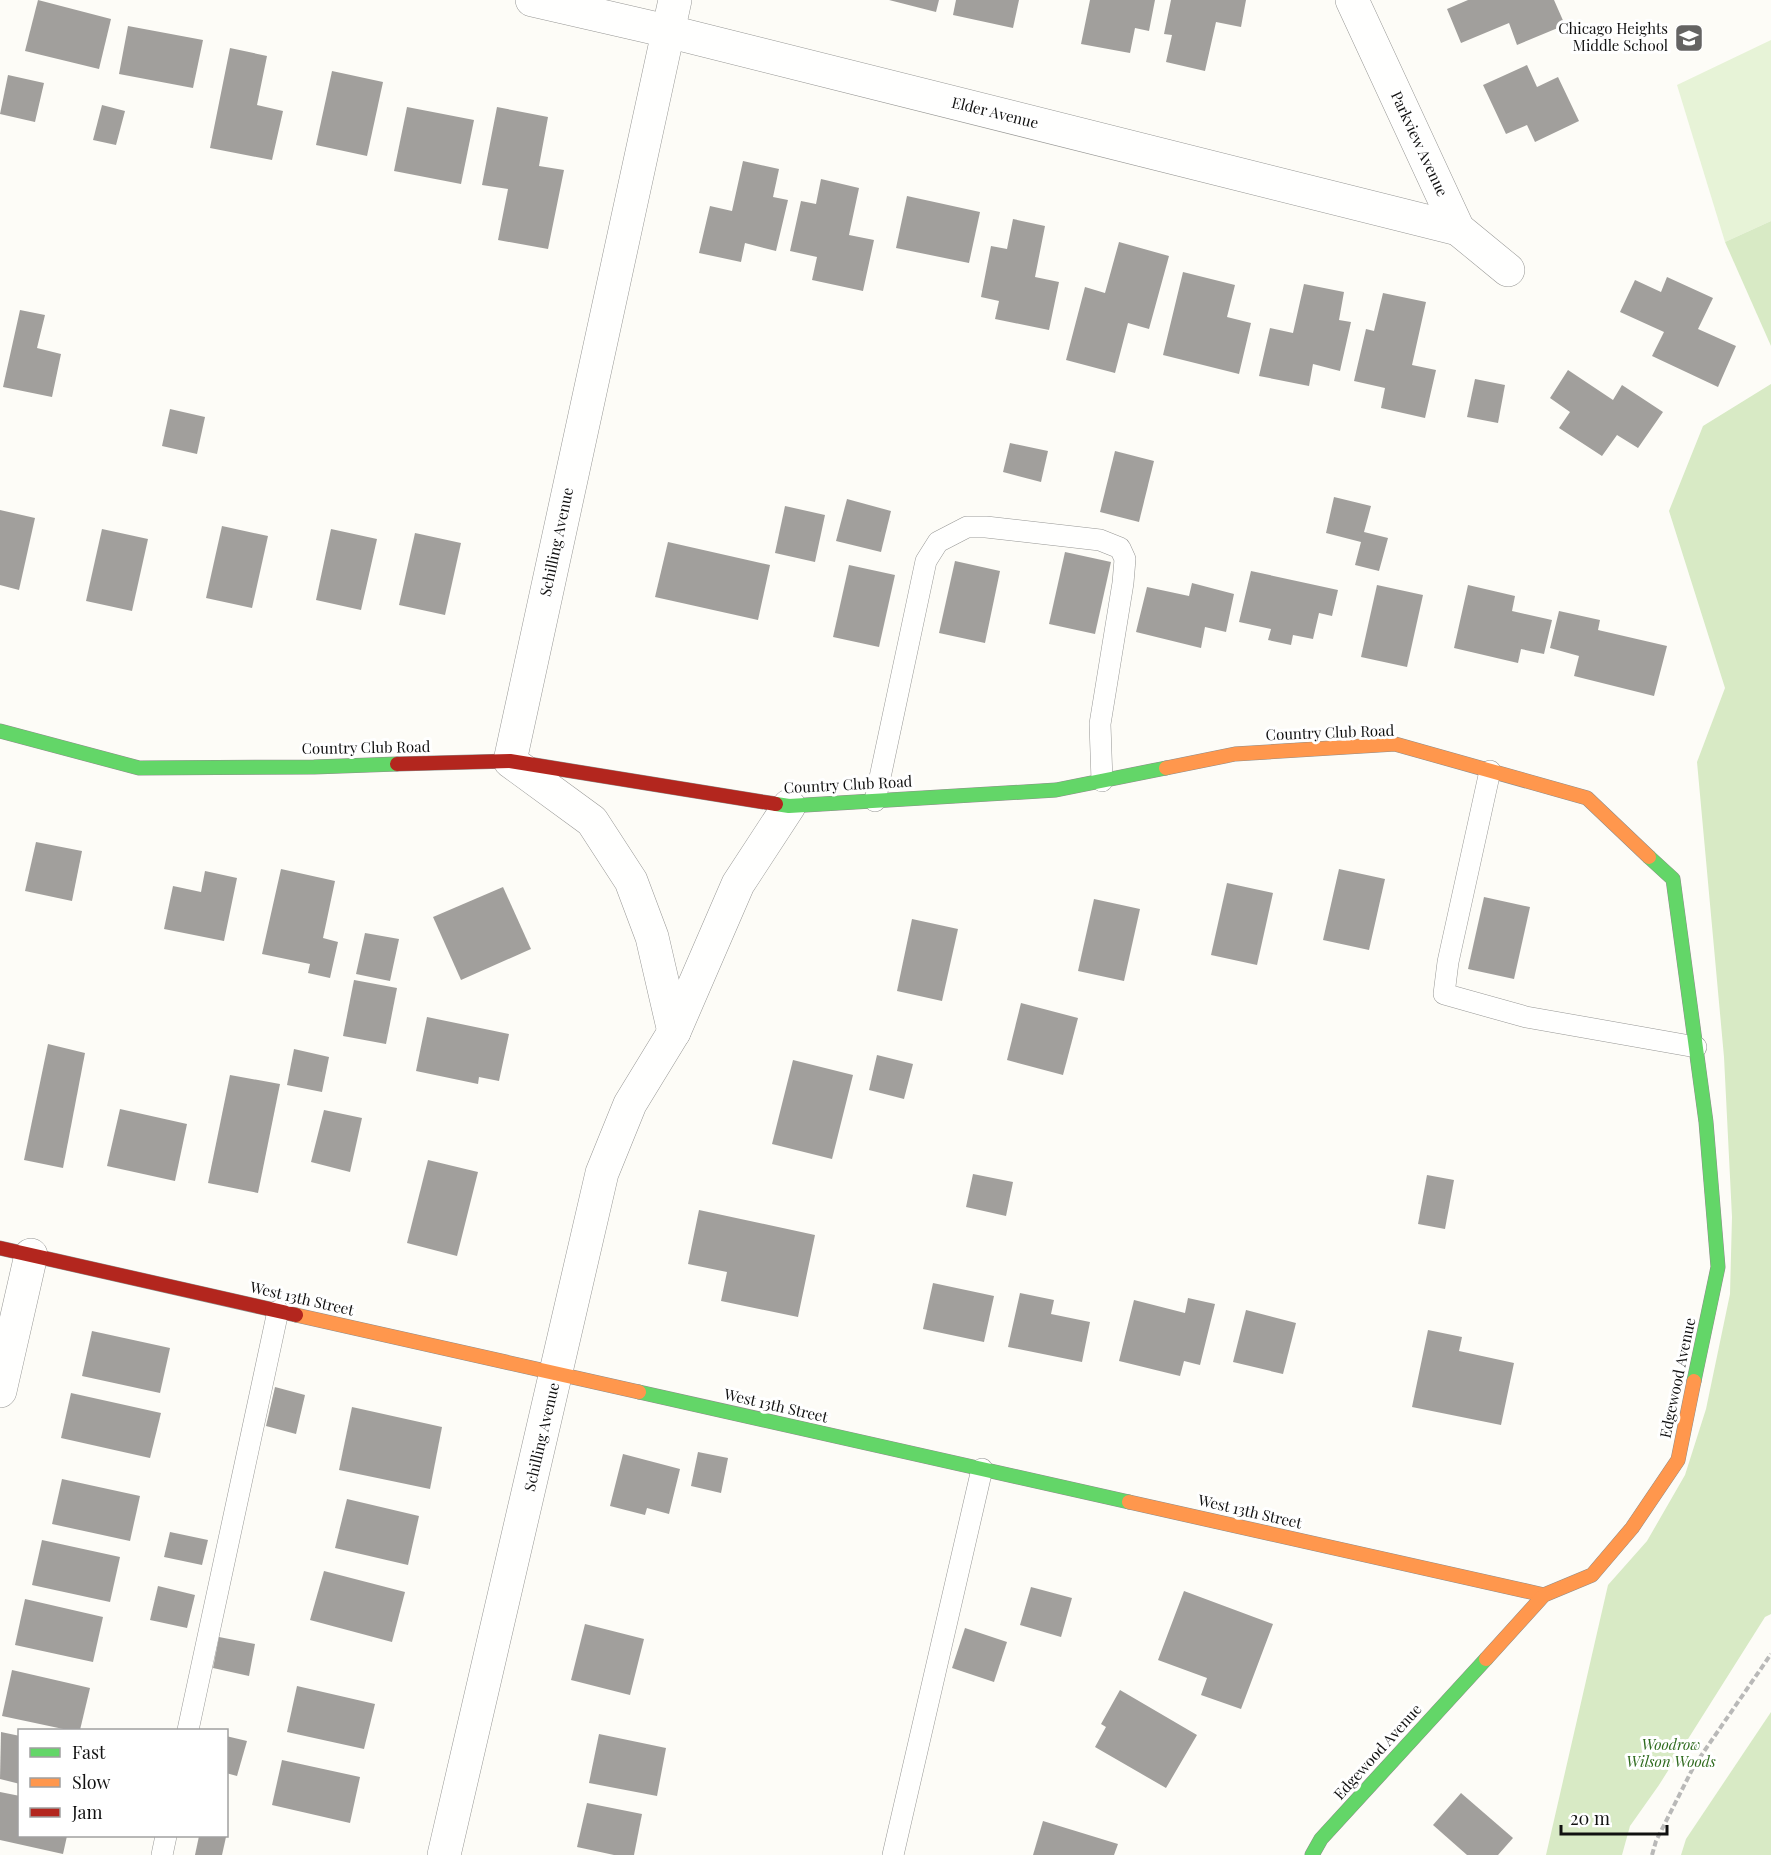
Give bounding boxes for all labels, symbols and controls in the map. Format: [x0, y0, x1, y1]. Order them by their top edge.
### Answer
place label: Chicago Heights Middle School [1558, 18, 1668, 55]
school or university icon: Chicago Heights Middle School [1673, 22, 1705, 54]
street label: Parkview Avenue [1387, 88, 1453, 199]
street label: Elder Avenue [950, 92, 1041, 132]
street label: Schilling Avenue [535, 485, 577, 598]
street label: Country Club Road [1265, 720, 1395, 744]
street label: Country Club Road [301, 736, 431, 758]
street label: Country Club Road [783, 771, 913, 797]
street label: West 13th Street [247, 1276, 357, 1320]
street label: Edgewood Avenue [1655, 1316, 1700, 1440]
street label: Schilling Avenue [519, 1380, 563, 1493]
street label: West 13th Street [721, 1383, 831, 1427]
street label: West 13th Street [1195, 1489, 1305, 1533]
street label: Edgewood Avenue [1329, 1699, 1426, 1804]
legend [18, 1729, 228, 1837]
park label: Woodrow Wilson Woods [1626, 1734, 1716, 1771]
text: Fast [72, 1740, 106, 1764]
text: Slow [72, 1770, 110, 1794]
scale bar [1561, 1798, 1668, 1836]
text: Jam [71, 1800, 102, 1824]
text: 20 m [1570, 1806, 1610, 1830]

